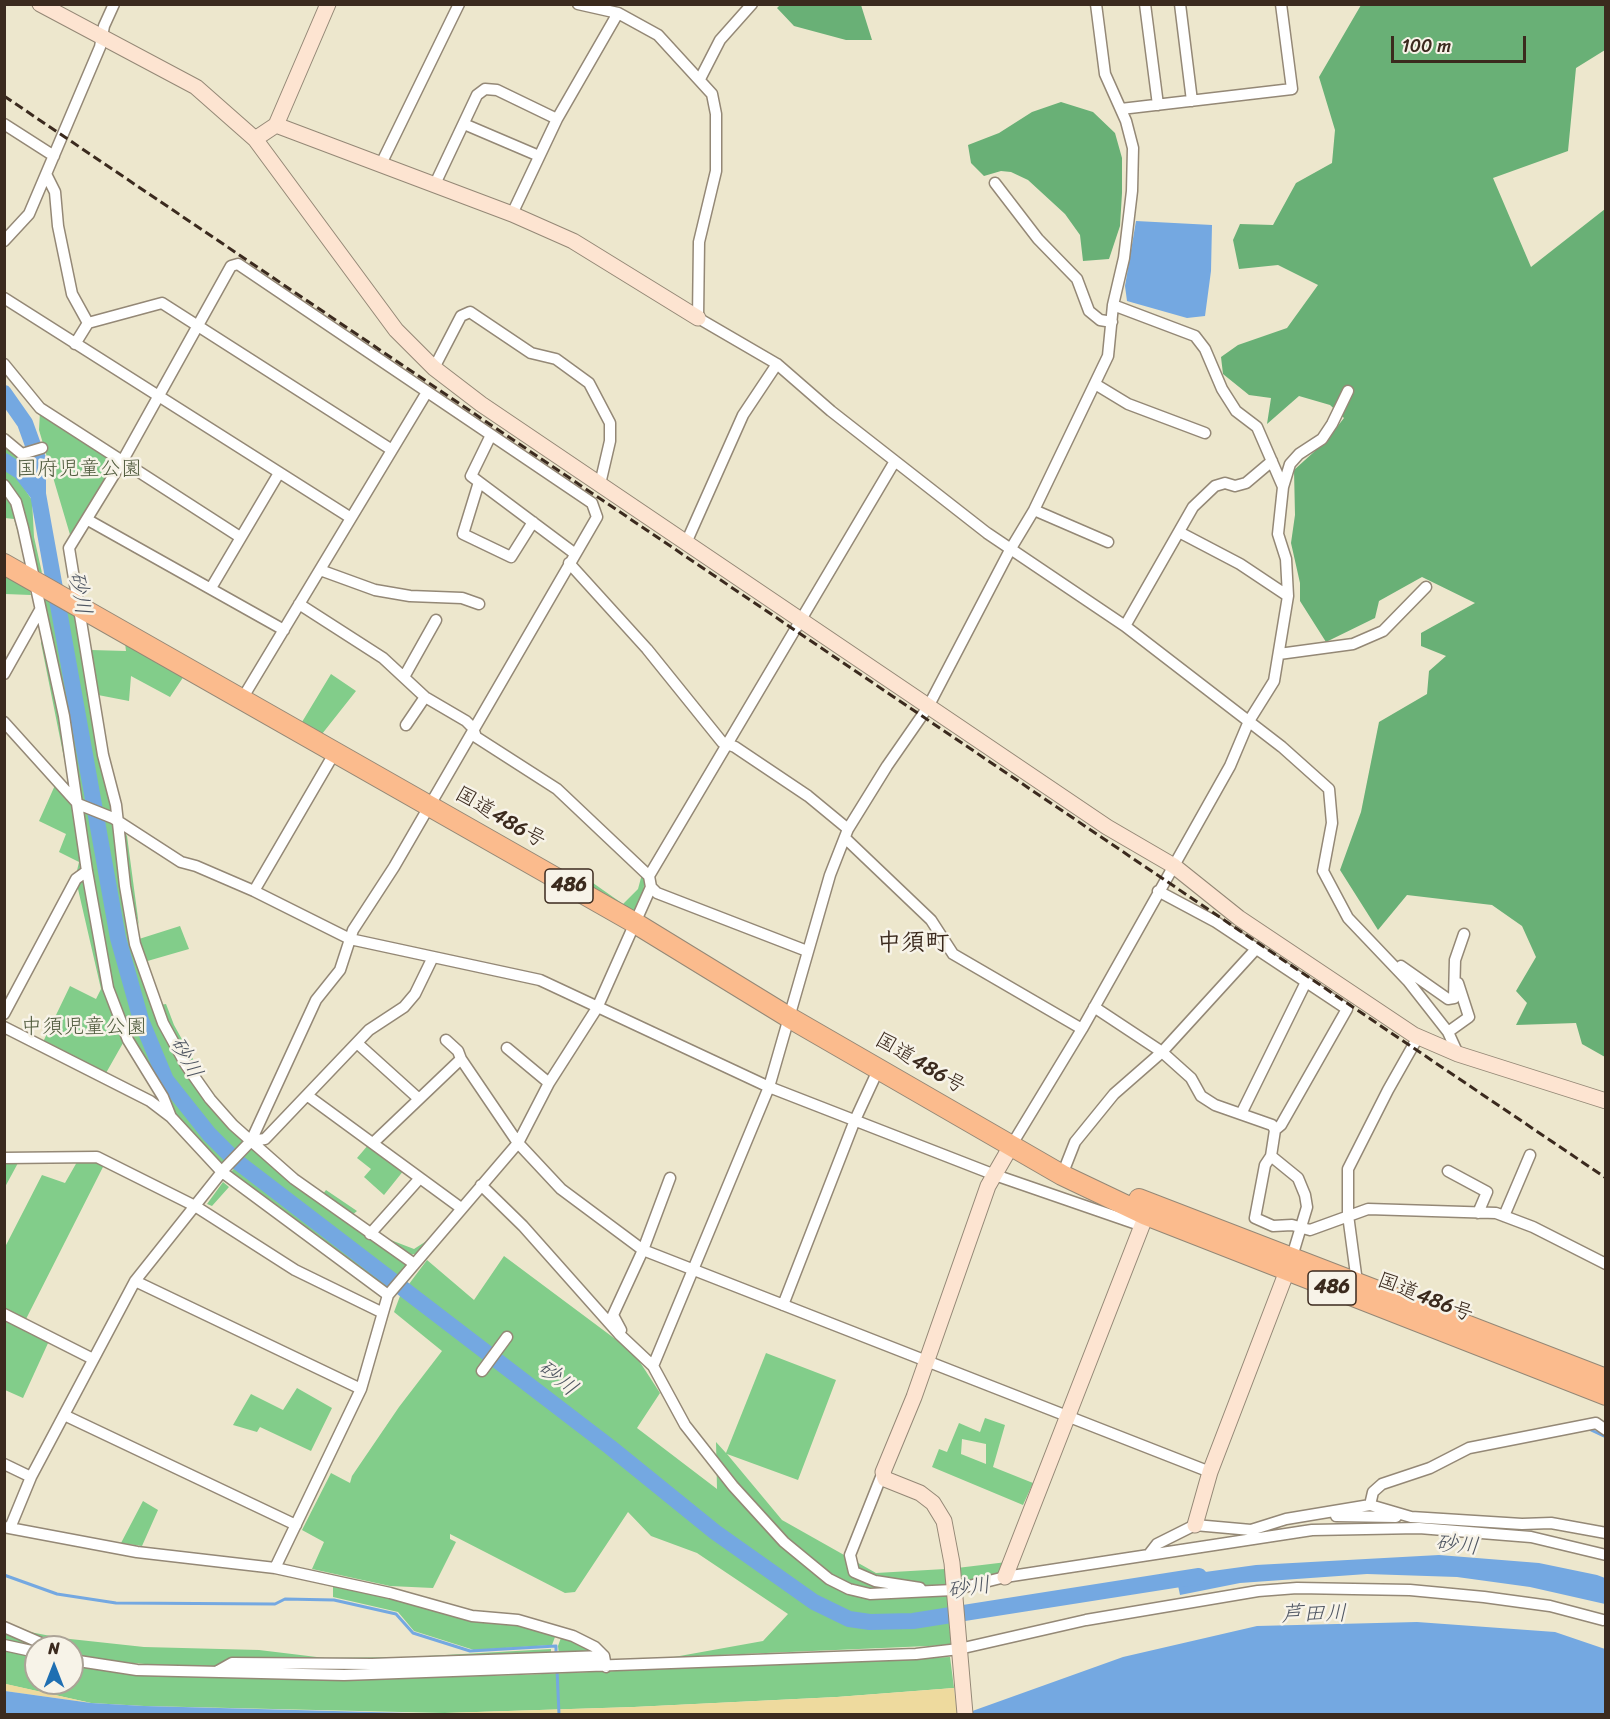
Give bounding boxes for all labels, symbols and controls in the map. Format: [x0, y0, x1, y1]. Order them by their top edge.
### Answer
scale bar [1394, 24, 1529, 62]
text: 100 m [1402, 30, 1451, 62]
park label: 国府児童公園 [16, 457, 142, 483]
water label: 砂川 [62, 569, 96, 617]
street label: 国道486号 [450, 782, 550, 854]
road number: 486 [545, 869, 593, 903]
district label: 中須町 [877, 930, 949, 958]
park label: 中須児童公園 [21, 1015, 147, 1041]
street label: 国道486号 [870, 1028, 970, 1100]
water label: 砂川 [163, 1032, 207, 1084]
street label: 国道486号 [1373, 1268, 1477, 1328]
road number: 486 [1308, 1271, 1356, 1305]
water label: 砂川 [532, 1355, 582, 1403]
water label: 砂川 [1434, 1531, 1480, 1561]
water label: 砂川 [945, 1573, 993, 1605]
water label: 芦田川 [1281, 1601, 1347, 1629]
text: N [48, 1634, 60, 1663]
north arrow [24, 1635, 84, 1695]

